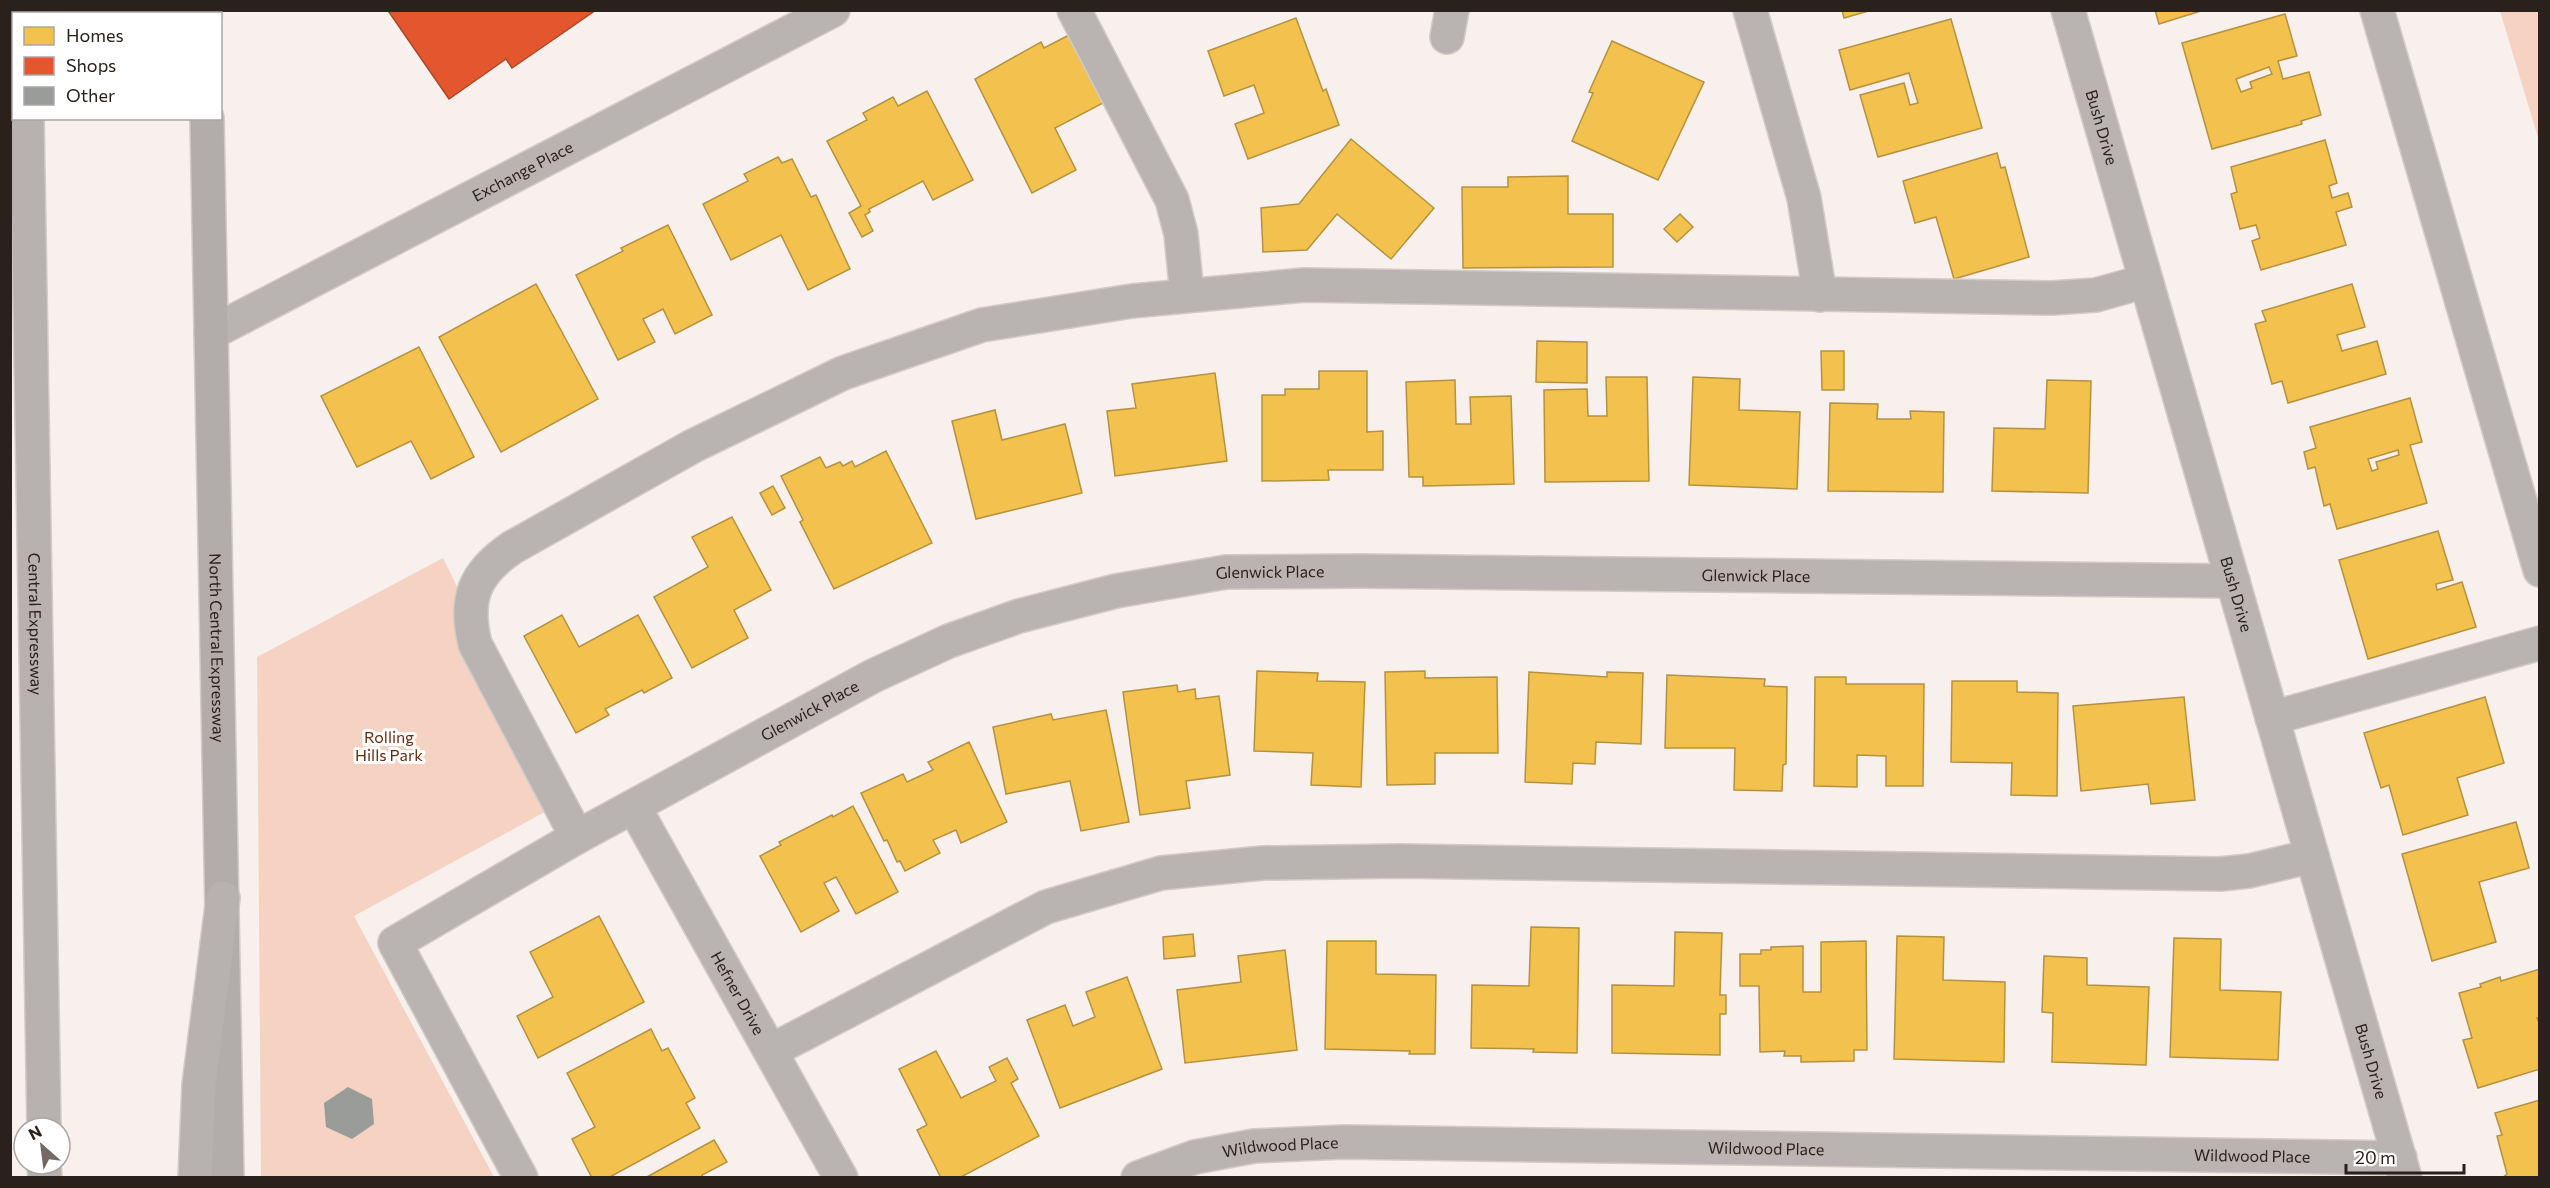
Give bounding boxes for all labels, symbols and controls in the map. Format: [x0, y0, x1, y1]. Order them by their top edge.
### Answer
legend [12, 12, 222, 120]
text: Homes [66, 24, 124, 46]
text: Shops [66, 54, 116, 76]
text: Other [66, 84, 115, 106]
street label: Bush Drive [2082, 87, 2122, 167]
street label: Exchange Place [469, 137, 576, 205]
street label: Central Expressway [25, 553, 47, 695]
street label: North Central Expressway [206, 553, 229, 743]
street label: Bush Drive [2217, 554, 2257, 634]
street label: Glenwick Place [1214, 561, 1324, 583]
street label: Glenwick Place [1701, 565, 1810, 585]
street label: Glenwick Place [757, 676, 862, 744]
park label: Rolling Hills Park [355, 727, 423, 764]
street label: Hefner Drive [707, 948, 769, 1038]
street label: Bush Drive [2352, 1021, 2392, 1101]
north arrow [12, 1116, 72, 1176]
text: N [25, 1121, 44, 1144]
street label: Wildwood Place [1221, 1132, 1339, 1161]
scale bar [2346, 1137, 2464, 1175]
street label: Wildwood Place [1708, 1138, 1825, 1158]
street label: Wildwood Place [2194, 1145, 2311, 1166]
text: 20 m [2355, 1146, 2396, 1168]

